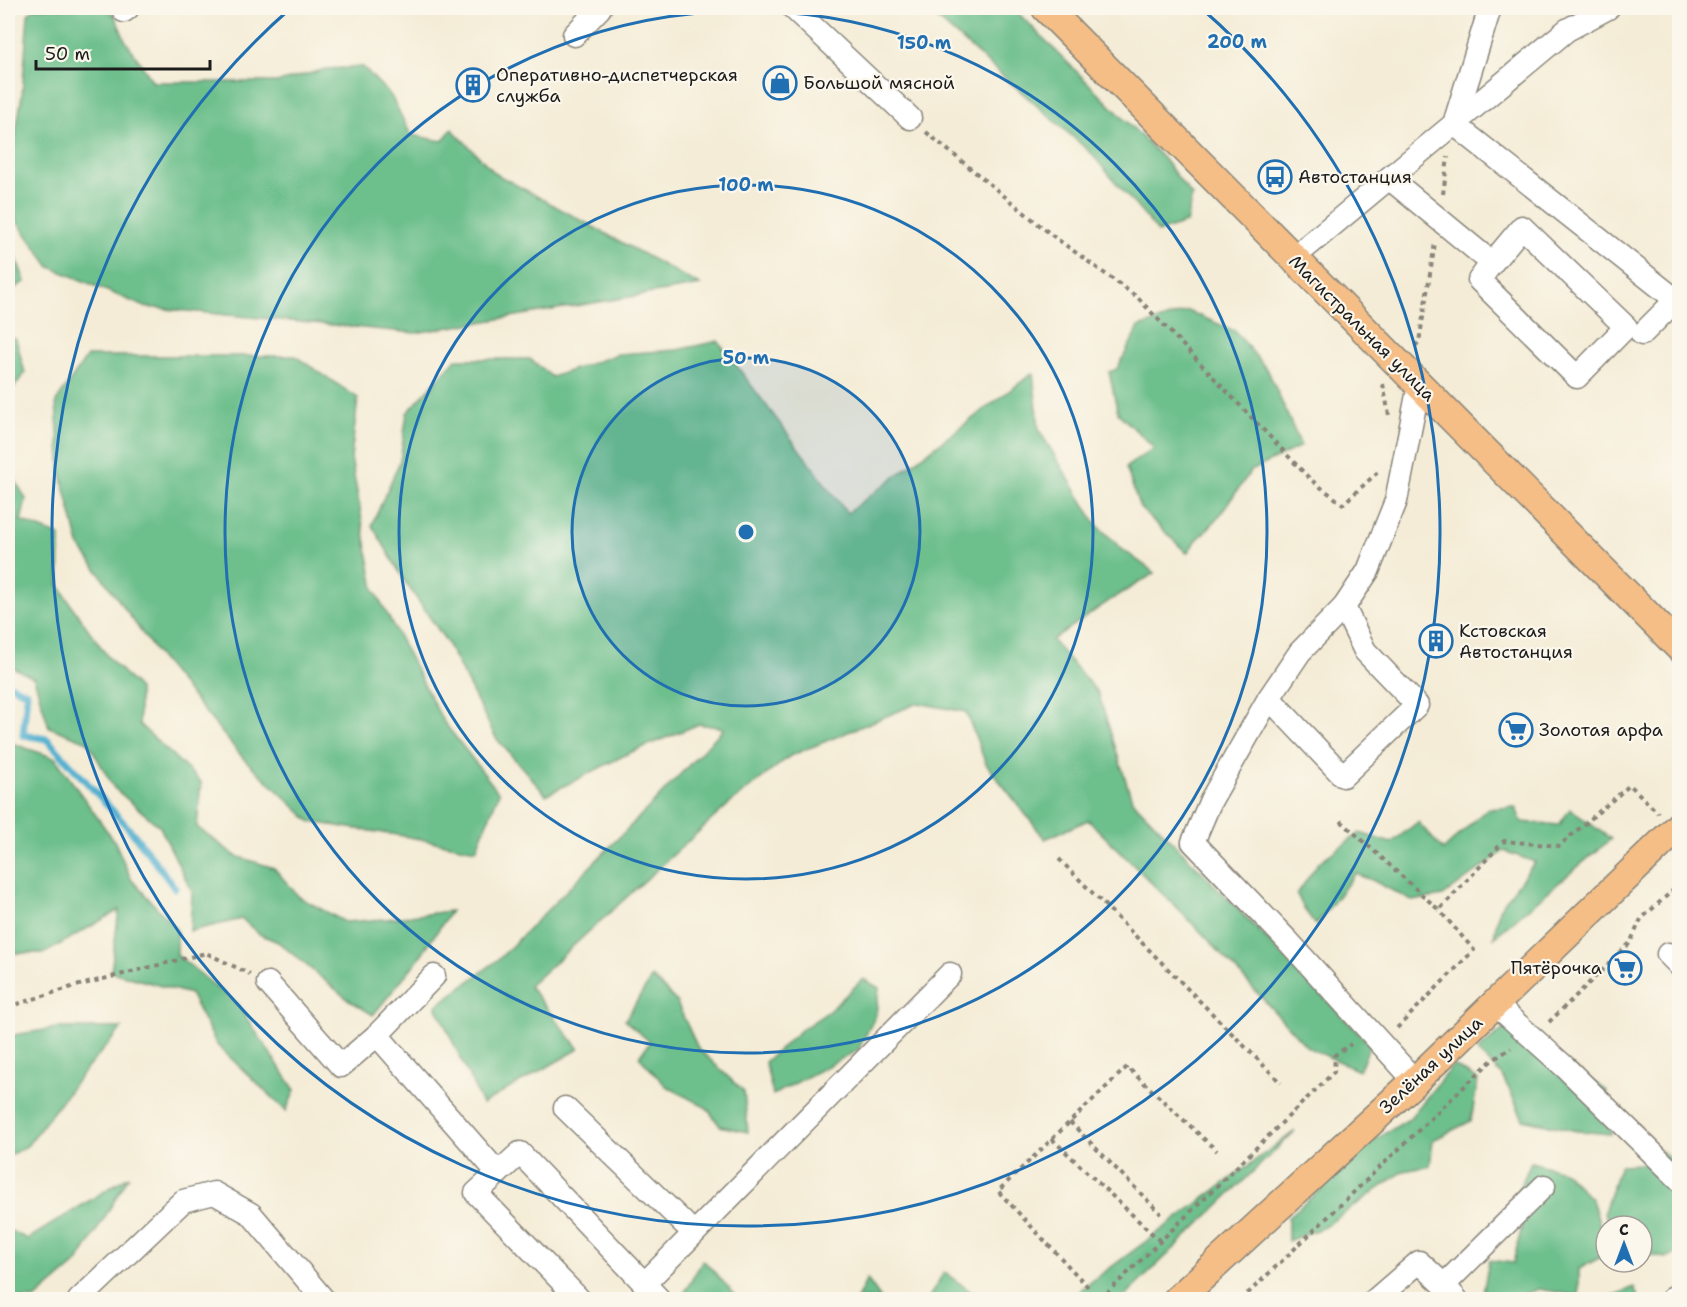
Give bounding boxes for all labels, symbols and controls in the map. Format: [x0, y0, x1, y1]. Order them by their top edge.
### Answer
text: 200 m [1207, 30, 1268, 54]
text: 150 m [897, 31, 952, 55]
scale bar [36, 33, 210, 71]
text: 50 m [45, 42, 90, 66]
place label: Оперативно-диспетчерская служба [496, 63, 738, 108]
shop icon: Большой мясной [762, 65, 798, 101]
building icon: Оперативно-диспетчерская служба [455, 67, 491, 103]
place label: Большой мясной [803, 71, 955, 95]
bus stop icon: Автостанция [1257, 159, 1293, 195]
place label: Автостанция [1298, 165, 1412, 189]
text: 100 m [718, 173, 774, 197]
street label: Магистральная улица [1283, 249, 1441, 407]
text: 50 m [723, 346, 770, 370]
centre of rings [736, 522, 756, 542]
place label: Кстовская Автостанция [1459, 619, 1573, 664]
building icon: Кстовская Автостанция [1418, 623, 1454, 659]
supermarket icon: Золотая арфа [1498, 712, 1534, 748]
place label: Золотая арфа [1539, 718, 1663, 742]
supermarket icon: Пятёрочка [1607, 950, 1643, 986]
place label: Пятёрочка [1511, 956, 1602, 980]
street label: Зелёная улица [1374, 1011, 1488, 1119]
north arrow [1594, 1214, 1654, 1274]
text: С [1619, 1219, 1629, 1240]

